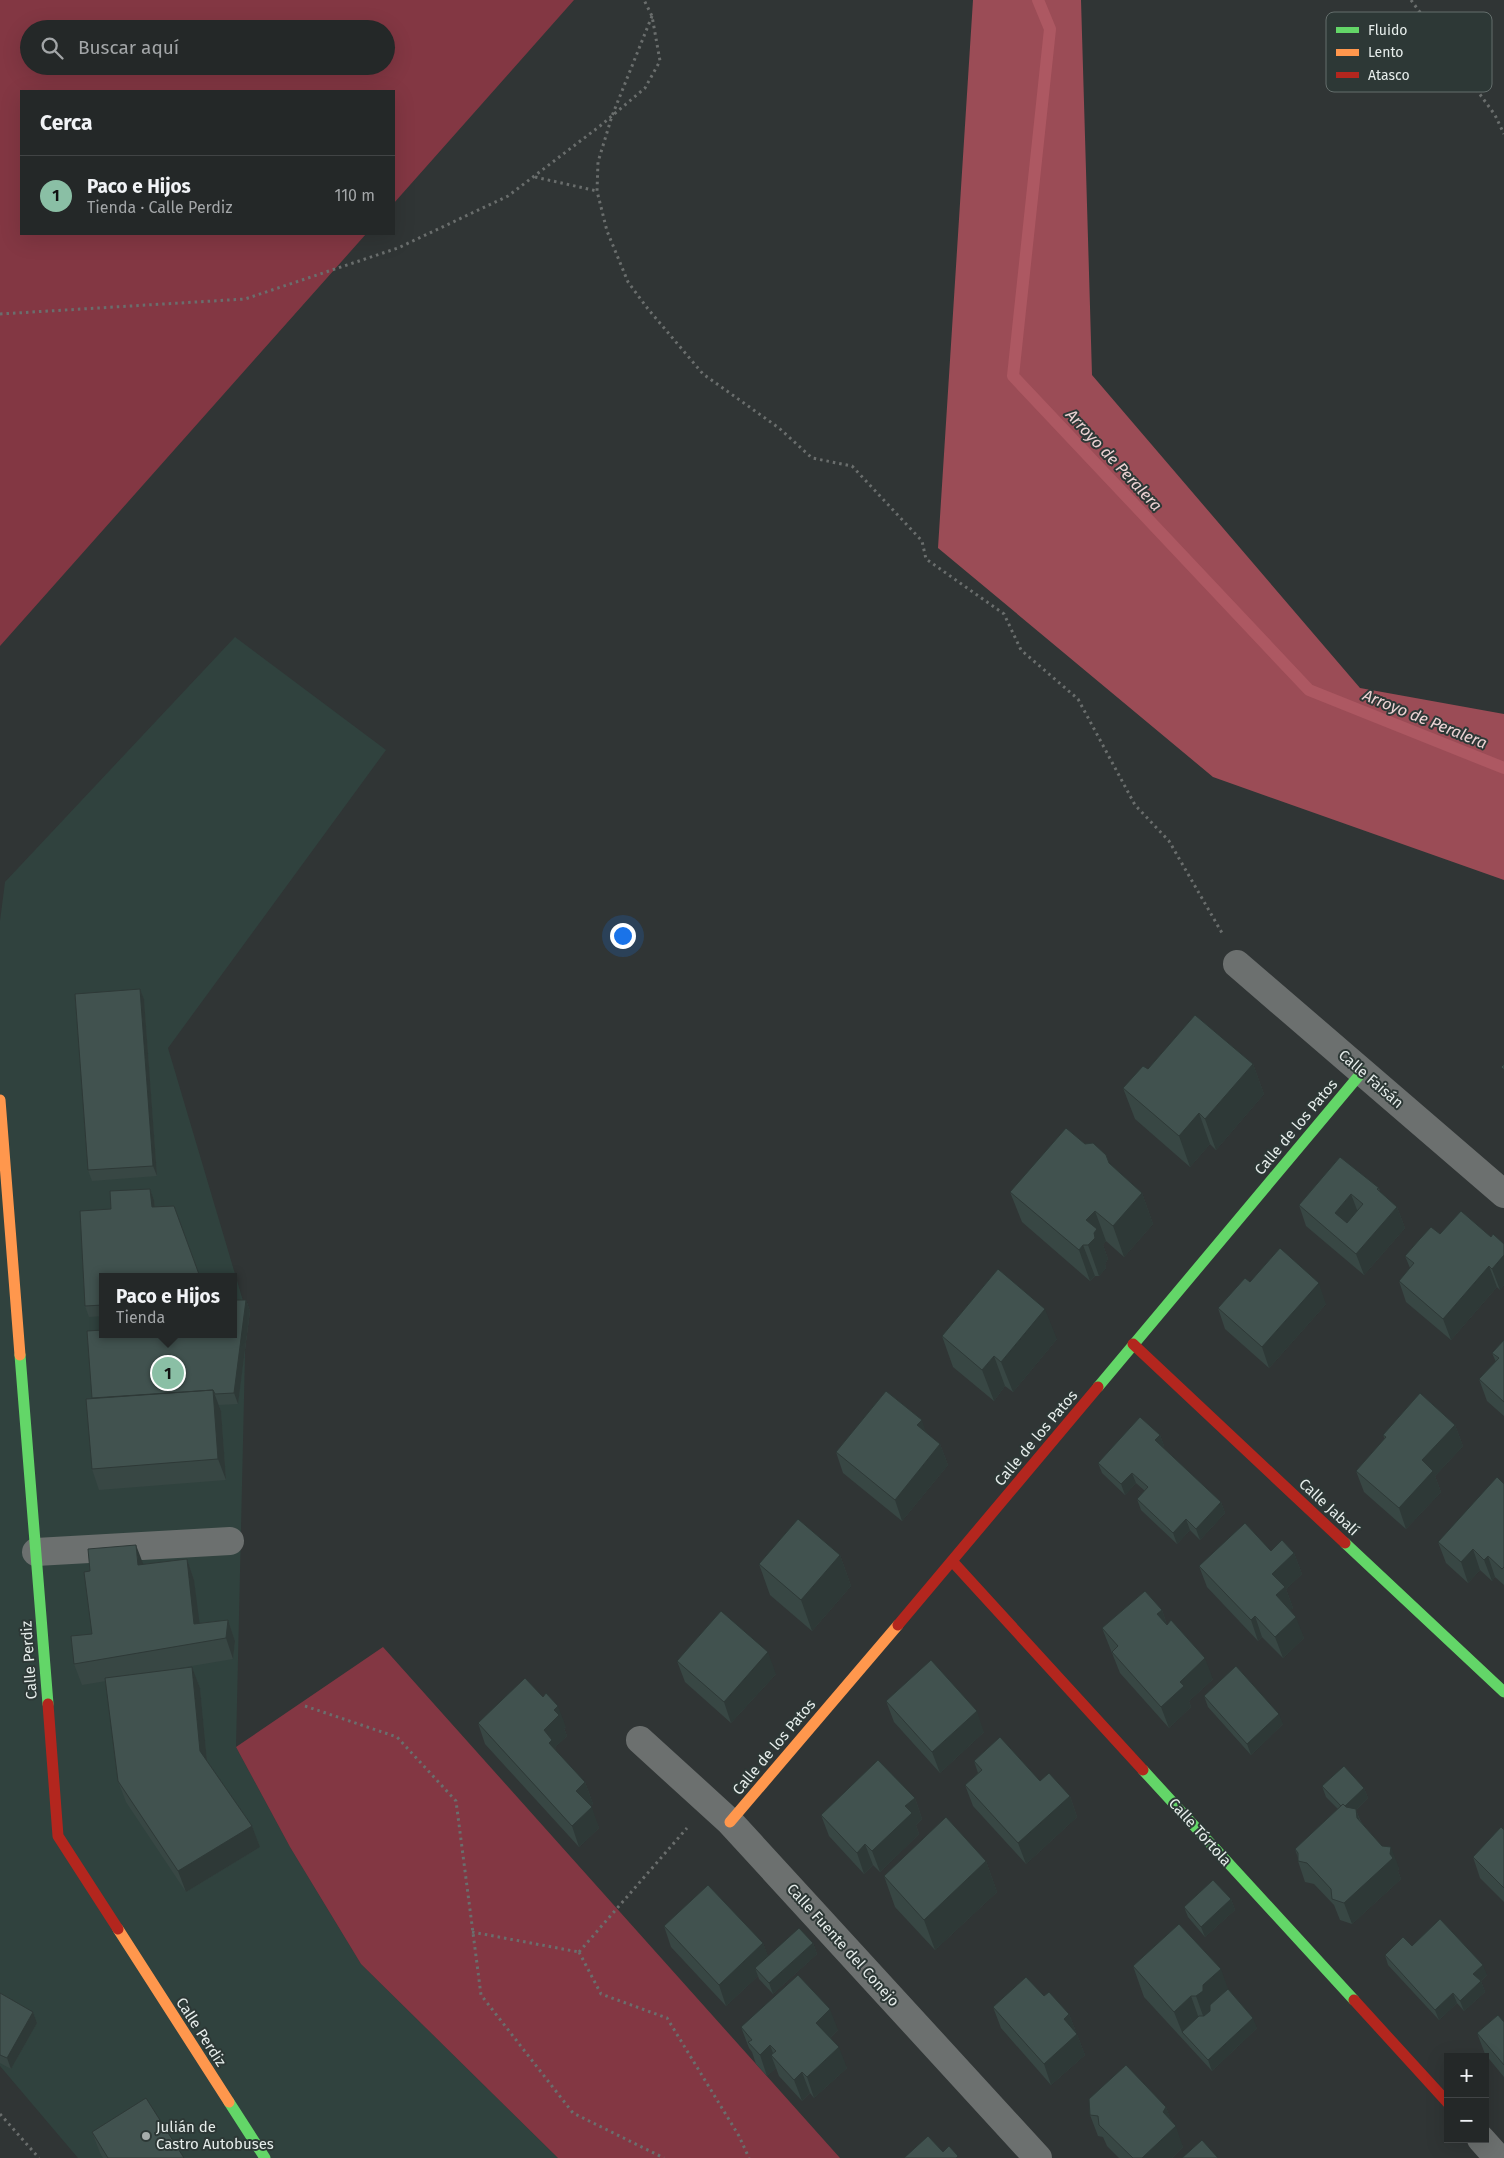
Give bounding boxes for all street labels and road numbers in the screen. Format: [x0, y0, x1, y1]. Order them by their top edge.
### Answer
street label: Calle Faisán [1335, 1046, 1407, 1112]
street label: Calle de los Patos [1251, 1076, 1341, 1178]
street label: Calle de los Patos [991, 1387, 1081, 1489]
street label: Calle Jabalí [1295, 1475, 1363, 1539]
street label: Calle Perdiz [17, 1620, 41, 1700]
street label: Calle de los Patos [729, 1696, 819, 1798]
street label: Calle Tórtola [1165, 1794, 1235, 1870]
street label: Calle Fuente del Conejo [783, 1880, 903, 2010]
street label: Calle Perdiz [172, 1994, 230, 2070]

